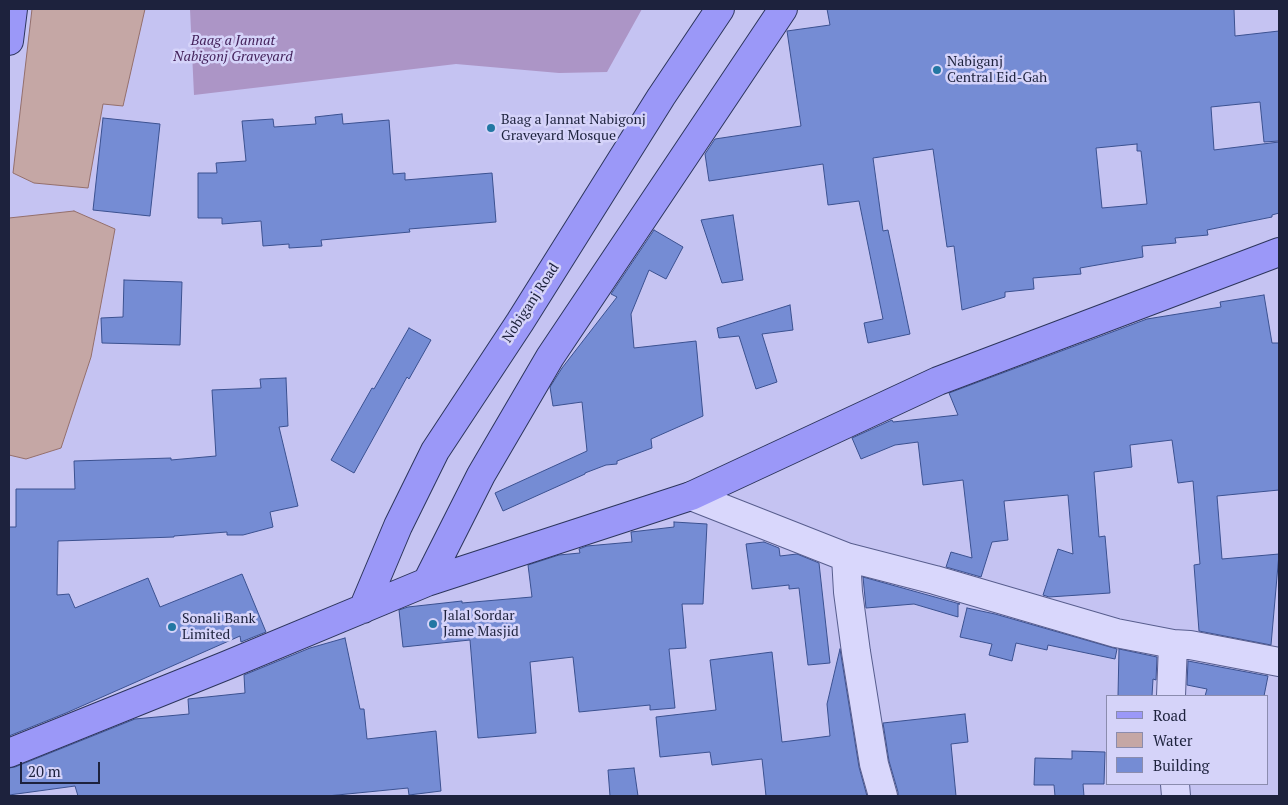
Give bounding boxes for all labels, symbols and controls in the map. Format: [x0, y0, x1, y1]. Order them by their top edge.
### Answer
park label: Baag a Jannat Nabigonj Graveyard [173, 33, 293, 65]
place label: Nabiganj Central Eid-Gah [947, 54, 1047, 86]
marker: Nabiganj Central Eid-Gah [931, 64, 943, 76]
place label: Baag a Jannat Nabigonj Graveyard Mosque [501, 112, 646, 144]
marker: Baag a Jannat Nabigonj Graveyard Mosque [485, 122, 497, 134]
street label: Nobiganj Road [499, 260, 563, 346]
place label: Jalal Sordar Jame Masjid [443, 608, 519, 640]
place label: Sonali Bank Limited [182, 611, 256, 644]
marker: Jalal Sordar Jame Masjid [427, 618, 439, 630]
marker: Sonali Bank Limited [166, 621, 178, 633]
legend [1106, 695, 1268, 785]
text: Road [1153, 705, 1186, 725]
text: Water [1153, 730, 1192, 750]
scale bar [22, 752, 102, 784]
text: Building [1153, 755, 1210, 775]
text: 20 m [28, 761, 61, 781]

